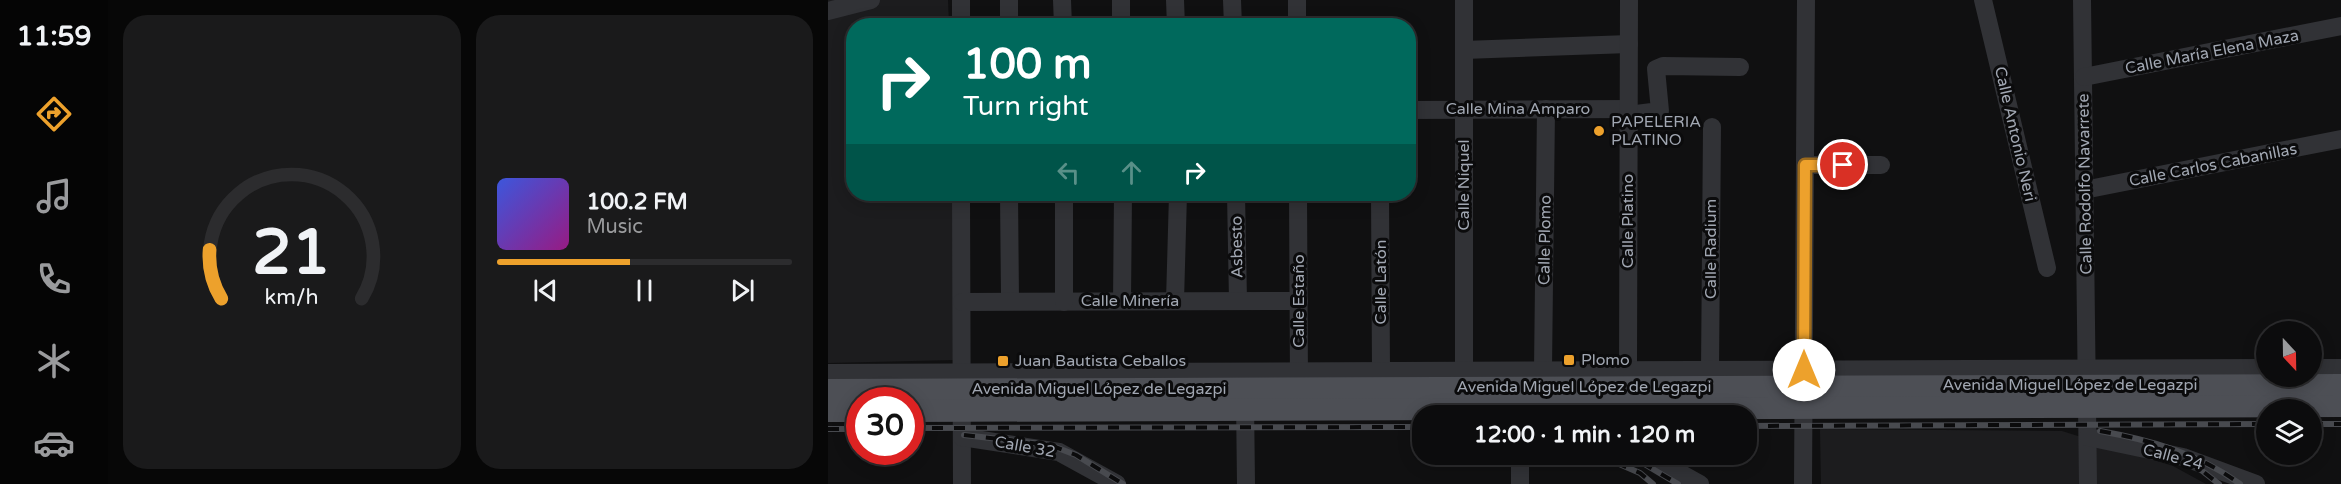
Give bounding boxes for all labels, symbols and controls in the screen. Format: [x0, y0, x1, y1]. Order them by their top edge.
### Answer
text: 11:59 [17, 20, 91, 53]
street label: Calle María Elena Maza [2123, 25, 2301, 79]
text: 100 m [963, 39, 1092, 90]
icon: right [864, 42, 942, 120]
street label: Calle Antonio Neri [1990, 65, 2040, 203]
text: Turn right [963, 90, 1089, 123]
icon: directions [33, 93, 75, 135]
street label: Calle Rodolfo Navarrete [2073, 93, 2097, 275]
street label: Calle Mina Amparo [1446, 99, 1590, 119]
place label: PAPELERIA PLATINO [1611, 112, 1701, 150]
marker: PAPELERIA PLATINO [1592, 124, 1606, 138]
pin [1817, 139, 1868, 190]
street label: Calle Carlos Cabanillas [2127, 139, 2299, 191]
street label: Calle Níquel [1454, 140, 1474, 230]
icon: arrive [1826, 148, 1859, 181]
icon: left [1052, 156, 1085, 189]
icon: ahead [1115, 156, 1148, 189]
icon: right [1178, 156, 1211, 189]
street label: Calle Platino [1618, 174, 1638, 268]
icon: music [33, 175, 75, 217]
text: 100.2 FM [587, 189, 688, 215]
street label: Calle Plomo [1534, 195, 1556, 285]
street label: Calle Radium [1701, 199, 1721, 299]
text: Music [587, 215, 643, 239]
text: 21 [253, 216, 331, 291]
street label: Asbesto [1226, 216, 1248, 278]
street label: Calle Latón [1371, 240, 1391, 324]
street label: Calle Estaño [1289, 254, 1309, 348]
icon: phone [33, 258, 75, 300]
icon: previous [529, 274, 562, 307]
icon: pause [628, 274, 661, 307]
icon: next [726, 274, 759, 307]
text: km/h [265, 284, 319, 310]
street label: Calle Minería [1081, 291, 1179, 311]
north arrow [2256, 321, 2322, 387]
map controls [2256, 321, 2322, 465]
position arrow [1772, 338, 1836, 402]
icon: climate [33, 340, 75, 382]
place label: Plomo [1581, 350, 1630, 370]
place label: Juan Bautista Ceballos [1015, 351, 1186, 371]
marker: Plomo [1562, 353, 1576, 367]
marker: Juan Bautista Ceballos [996, 354, 1010, 368]
street label: Avenida Miguel López de Legazpi [1942, 375, 2198, 395]
street label: Avenida Miguel López de Legazpi [1456, 377, 1712, 397]
street label: Avenida Miguel López de Legazpi [971, 379, 1227, 399]
speed limit sign: 30 [846, 387, 924, 465]
button: layers [2256, 399, 2322, 465]
icon: car [33, 422, 75, 464]
text: 12:00 · 1 min · 120 m [1474, 422, 1695, 448]
street label: Calle 32 [993, 432, 1057, 462]
street label: Calle 24 [2141, 439, 2205, 475]

